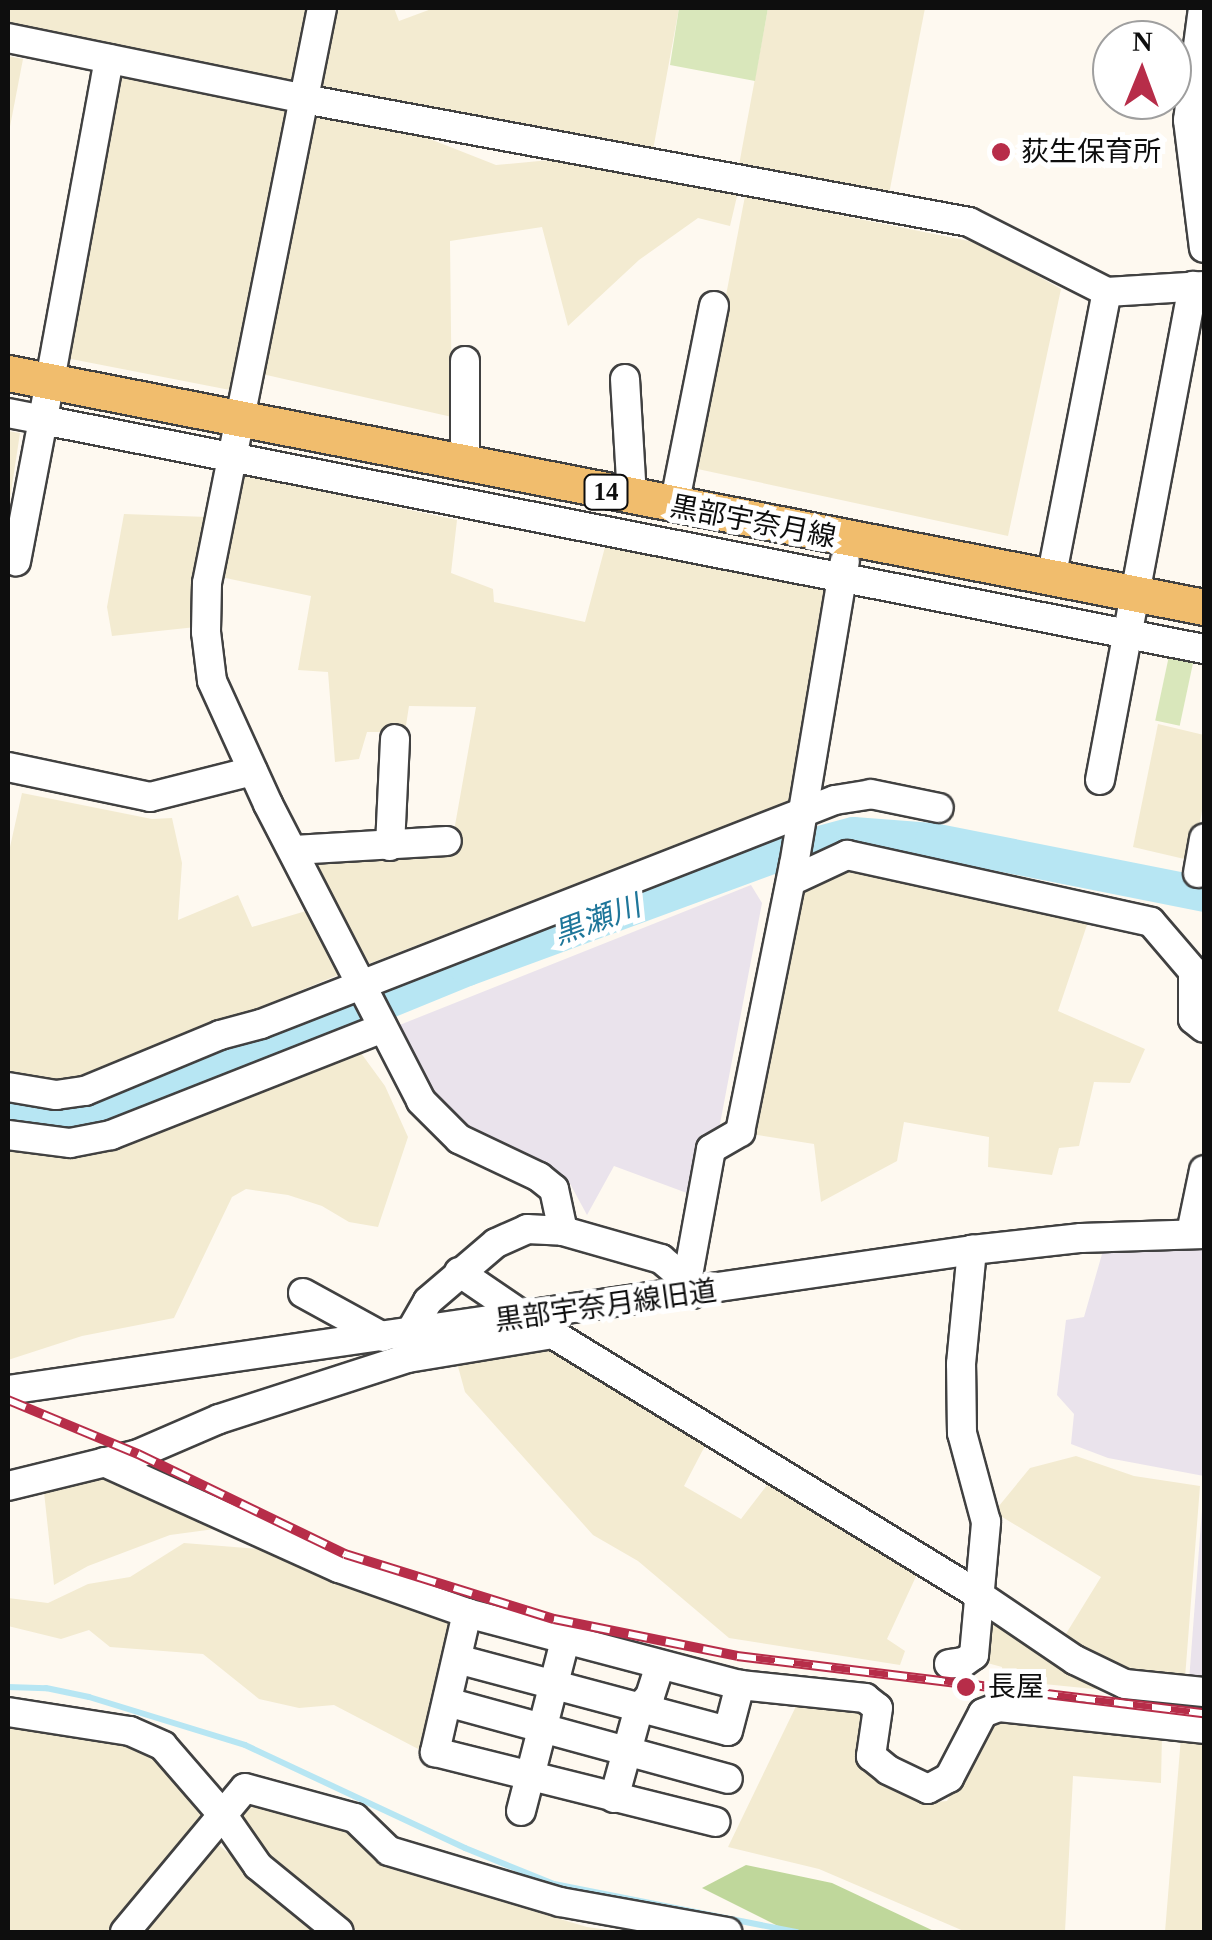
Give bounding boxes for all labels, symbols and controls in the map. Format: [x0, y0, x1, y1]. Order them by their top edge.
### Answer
north arrow [1092, 20, 1192, 120]
text: N [1132, 26, 1153, 57]
place label: 荻生保育所 [1021, 135, 1161, 169]
marker: 荻生保育所 [990, 141, 1012, 163]
road number: 14 [584, 472, 628, 512]
street label: 黒部宇奈月線 [667, 489, 839, 555]
water label: 黒瀬川 [549, 888, 645, 952]
street label: 黒部宇奈月線旧道 [493, 1274, 719, 1338]
place label: 長屋 [988, 1670, 1044, 1704]
marker: 長屋 [953, 1674, 979, 1700]

